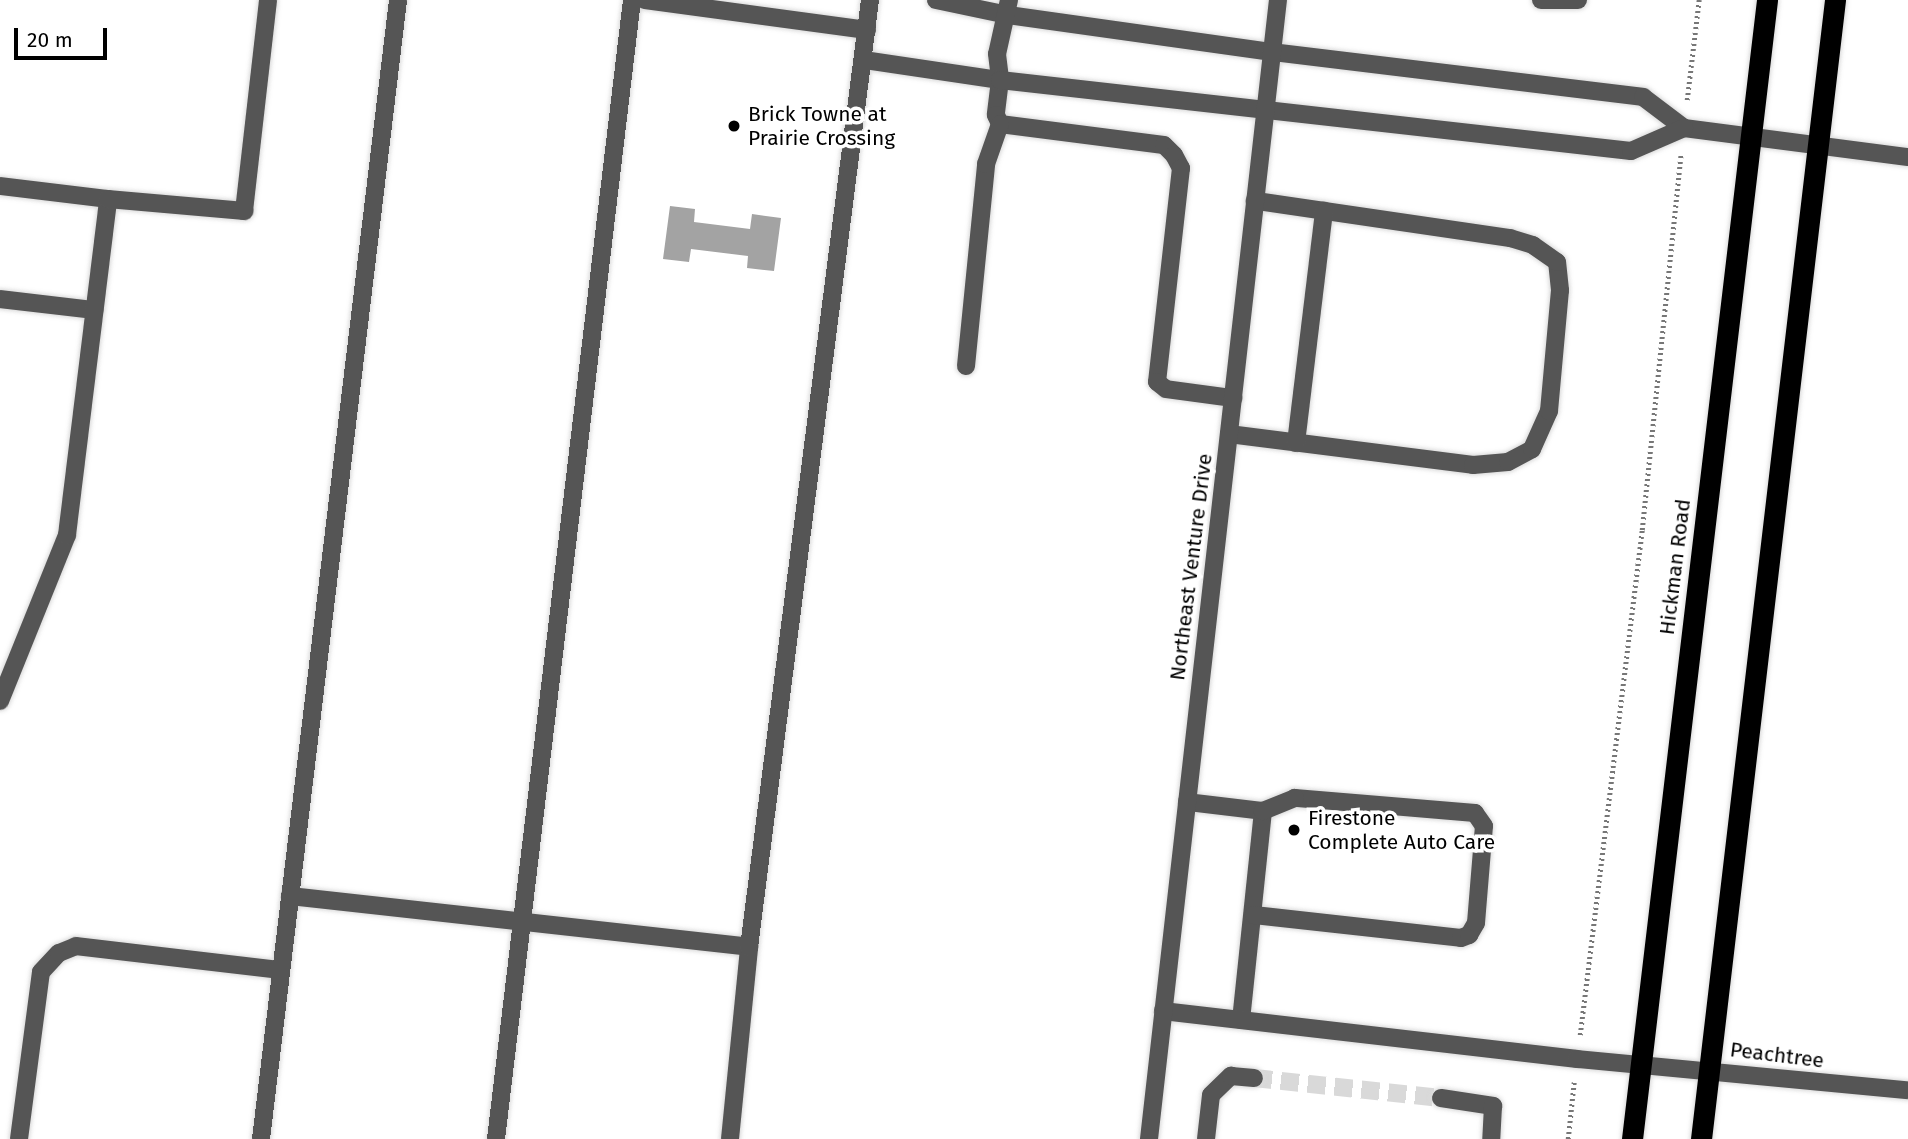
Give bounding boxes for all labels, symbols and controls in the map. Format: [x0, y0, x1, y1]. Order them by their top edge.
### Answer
scale bar [18, 14, 110, 58]
text: 20 m [27, 27, 73, 53]
place label: Brick Towne at Prairie Crossing [748, 101, 895, 151]
marker: Brick Towne at Prairie Crossing [726, 118, 742, 134]
street label: Northeast Venture Drive [1165, 452, 1217, 682]
street label: Hickman Road [1654, 498, 1696, 636]
place label: Firestone Complete Auto Care [1308, 805, 1495, 855]
marker: Firestone Complete Auto Care [1286, 822, 1302, 838]
street label: Peachtree [1729, 1037, 1825, 1073]

